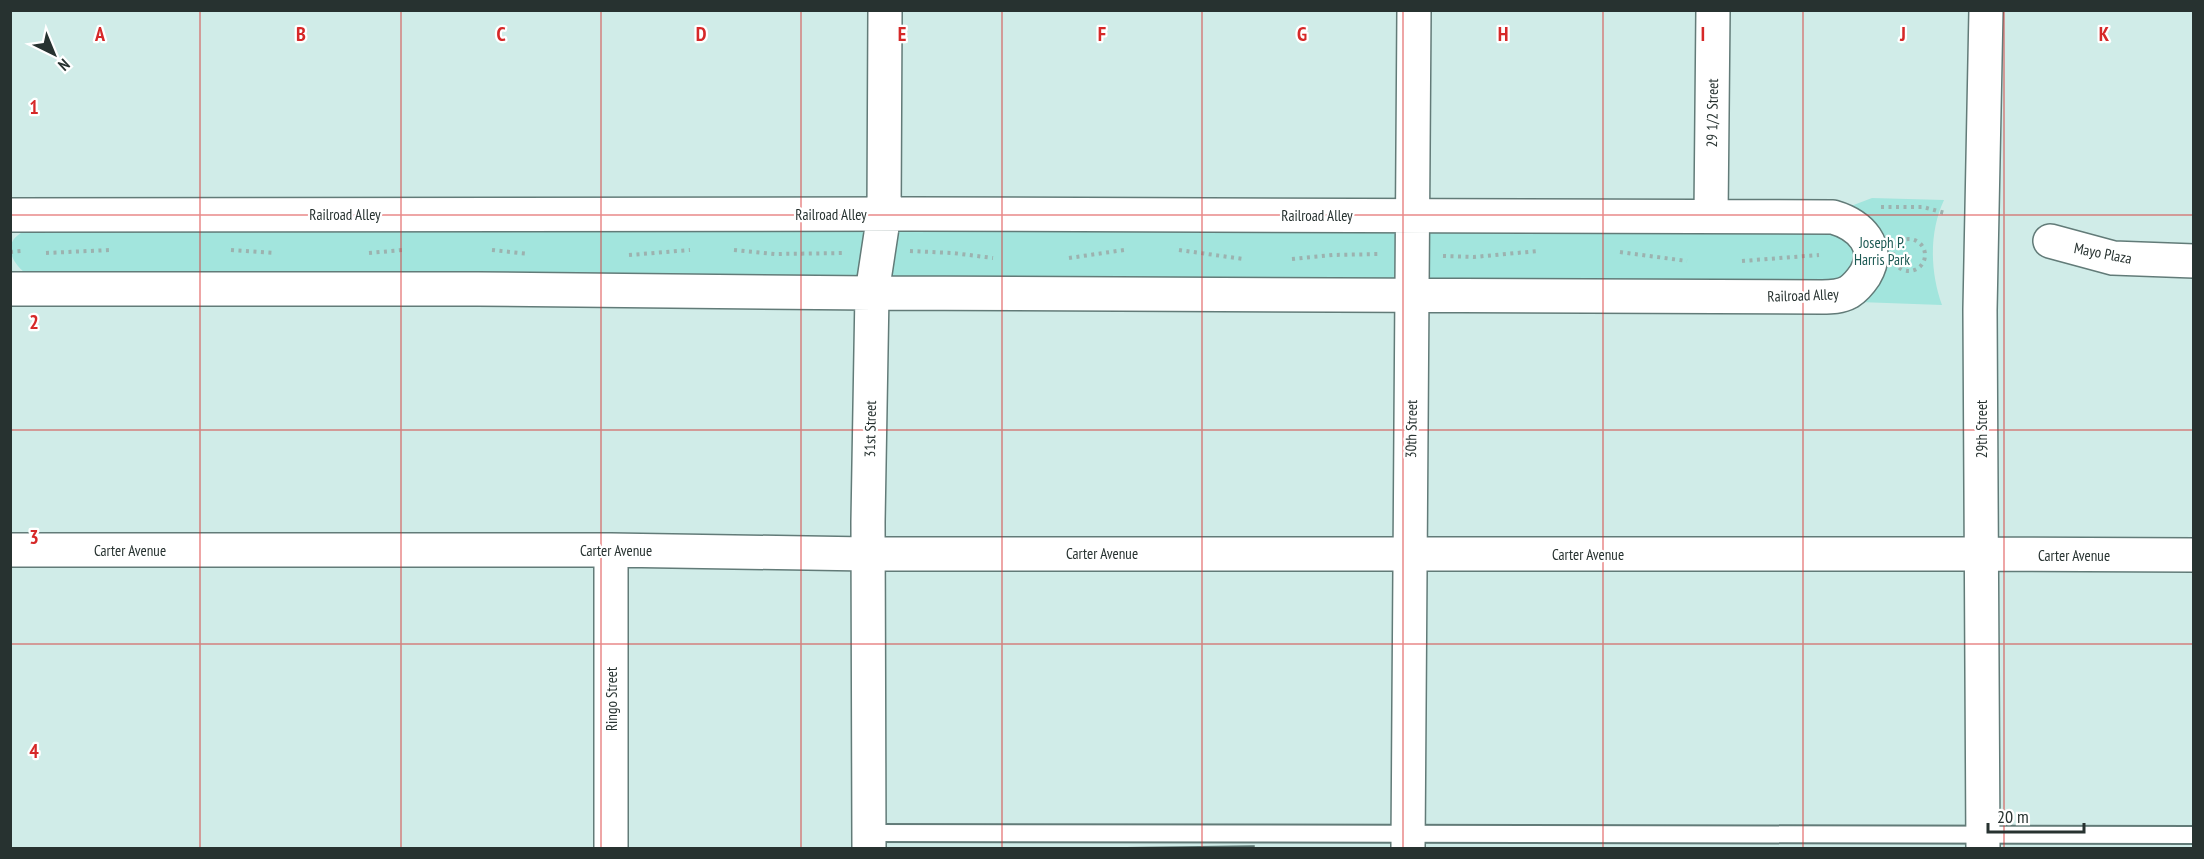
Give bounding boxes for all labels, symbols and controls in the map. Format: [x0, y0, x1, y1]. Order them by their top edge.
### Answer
text: A [94, 21, 106, 47]
text: B [296, 21, 306, 47]
text: C [496, 21, 506, 47]
text: D [696, 21, 707, 47]
text: E [898, 21, 906, 47]
text: F [1098, 21, 1106, 47]
text: G [1297, 21, 1307, 47]
text: H [1498, 21, 1508, 47]
text: I [1701, 21, 1705, 47]
text: J [1899, 21, 1906, 47]
text: K [2099, 21, 2110, 47]
north arrow [24, 24, 84, 84]
text: N [54, 55, 74, 75]
street label: 29 1/2 Street [1702, 78, 1722, 148]
text: 1 [29, 94, 39, 120]
street label: Railroad Alley [309, 205, 381, 224]
street label: Railroad Alley [795, 205, 867, 224]
street label: Railroad Alley [1281, 206, 1353, 225]
park label: Joseph P. Harris Park [1854, 233, 1910, 269]
street label: Mayo Plaza [2072, 238, 2134, 268]
street label: Railroad Alley [1767, 284, 1839, 306]
text: 2 [29, 309, 39, 335]
street label: 31st Street [860, 400, 880, 458]
street label: 30th Street [1401, 400, 1421, 458]
street label: 29th Street [1972, 400, 1991, 458]
text: 3 [29, 524, 39, 550]
street label: Carter Avenue [94, 541, 166, 560]
street label: Carter Avenue [580, 541, 652, 560]
street label: Carter Avenue [1066, 544, 1138, 563]
street label: Carter Avenue [1552, 545, 1624, 564]
street label: Carter Avenue [2038, 546, 2110, 565]
street label: Ringo Street [602, 667, 621, 731]
text: 4 [29, 738, 39, 764]
scale bar [1988, 796, 2084, 834]
text: 20 m [1997, 805, 2029, 828]

